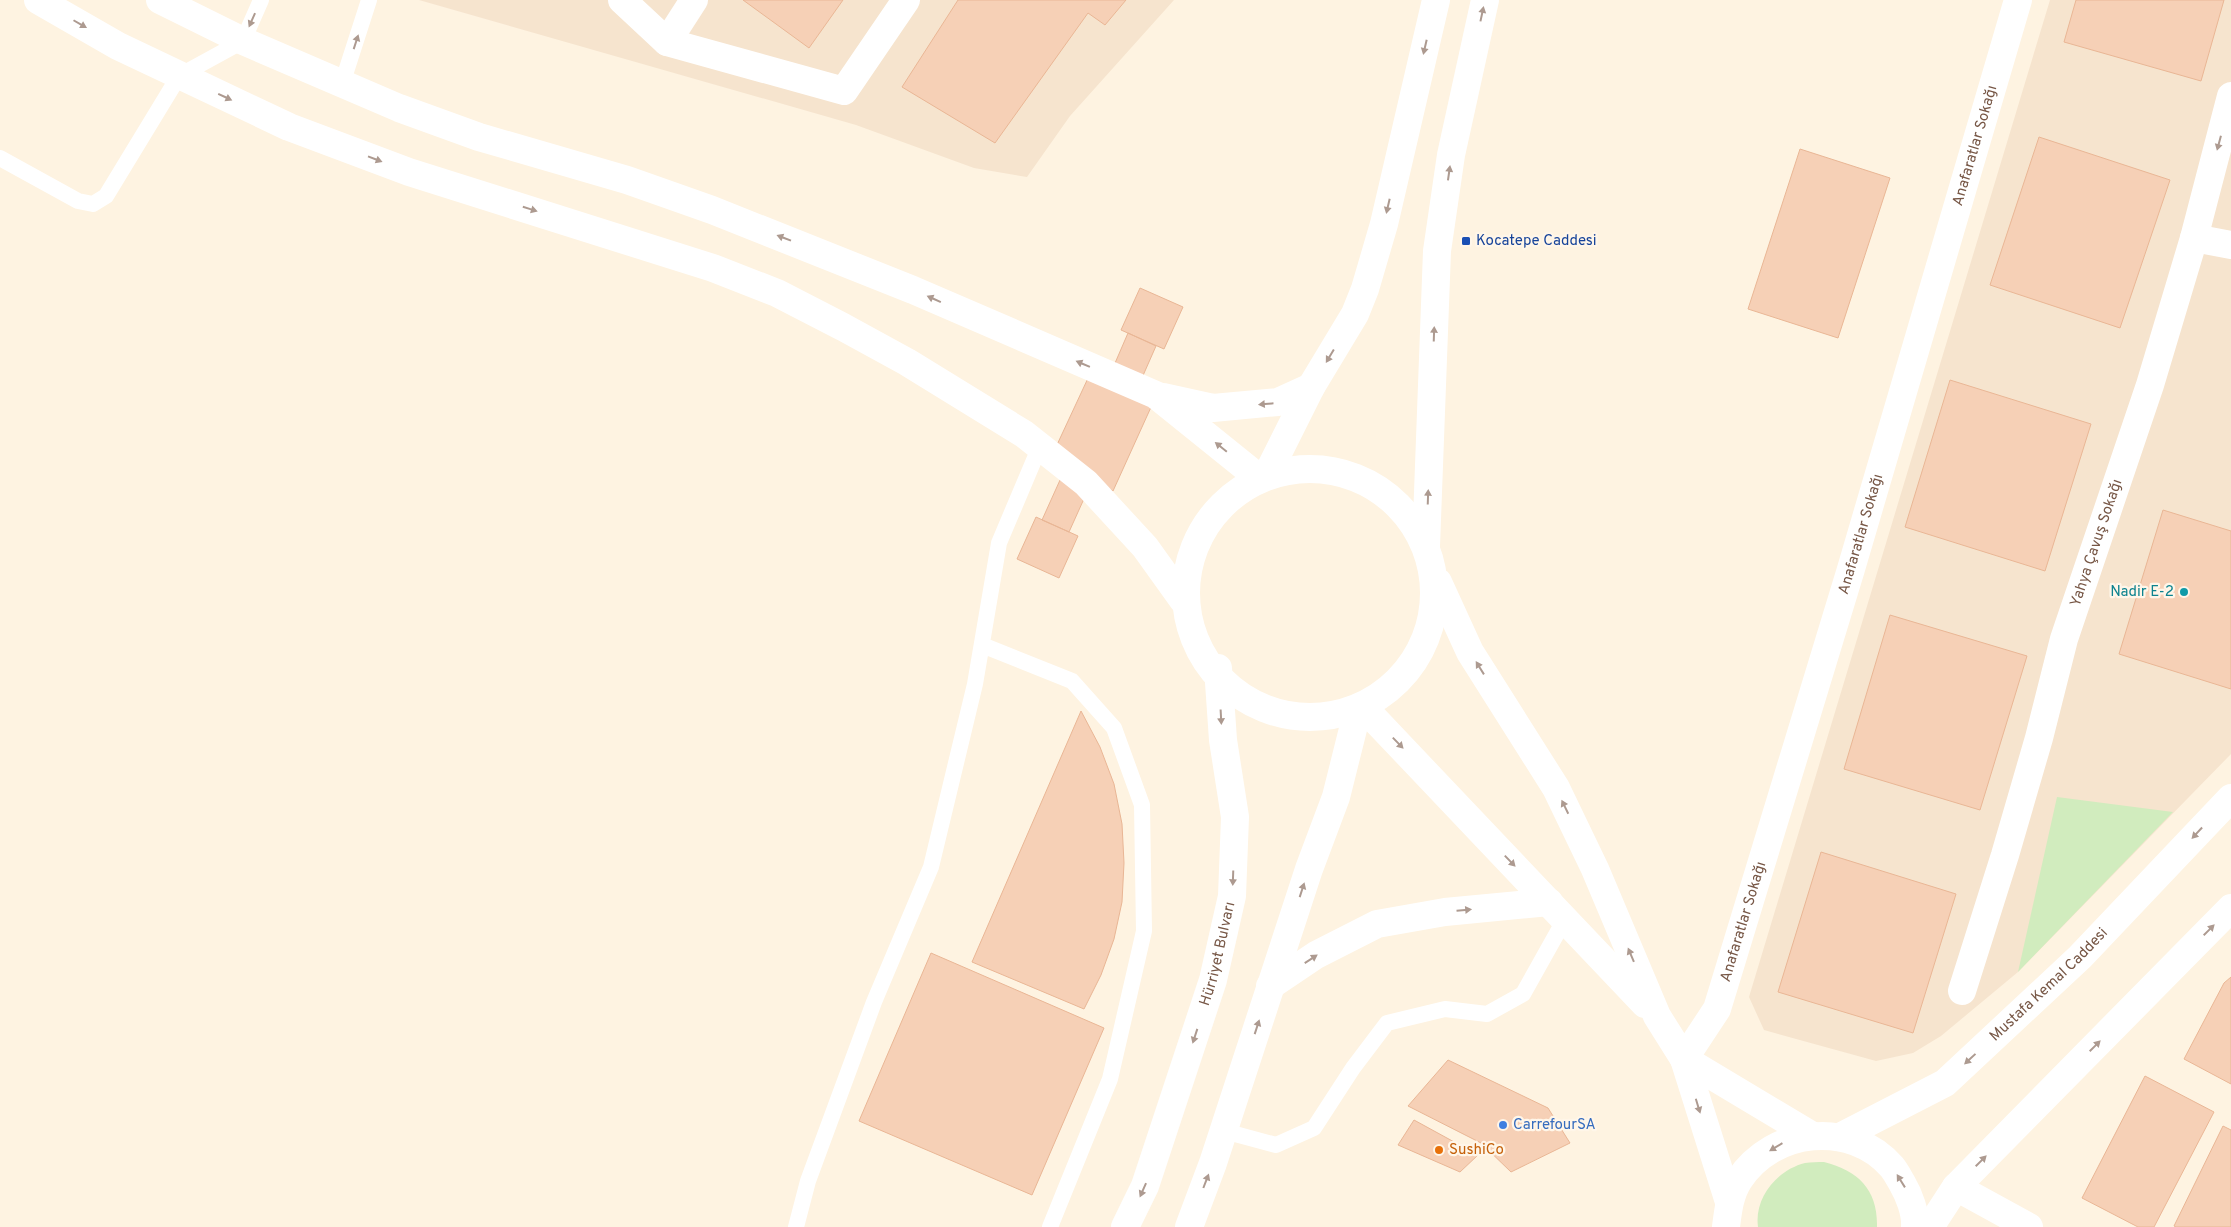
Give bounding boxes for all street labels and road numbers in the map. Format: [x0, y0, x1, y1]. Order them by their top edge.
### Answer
street label: Anafaratlar Sokağı [1949, 83, 2002, 208]
street label: Anafaratlar Sokağı [1834, 472, 1888, 597]
street label: Yahya Çavuş Sokağı [2066, 477, 2127, 609]
street label: Anafaratlar Sokağı [1716, 859, 1771, 984]
street label: Hürriyet Bulvarı [1196, 900, 1240, 1008]
street label: Mustafa Kemal Caddesi [1986, 924, 2112, 1046]

